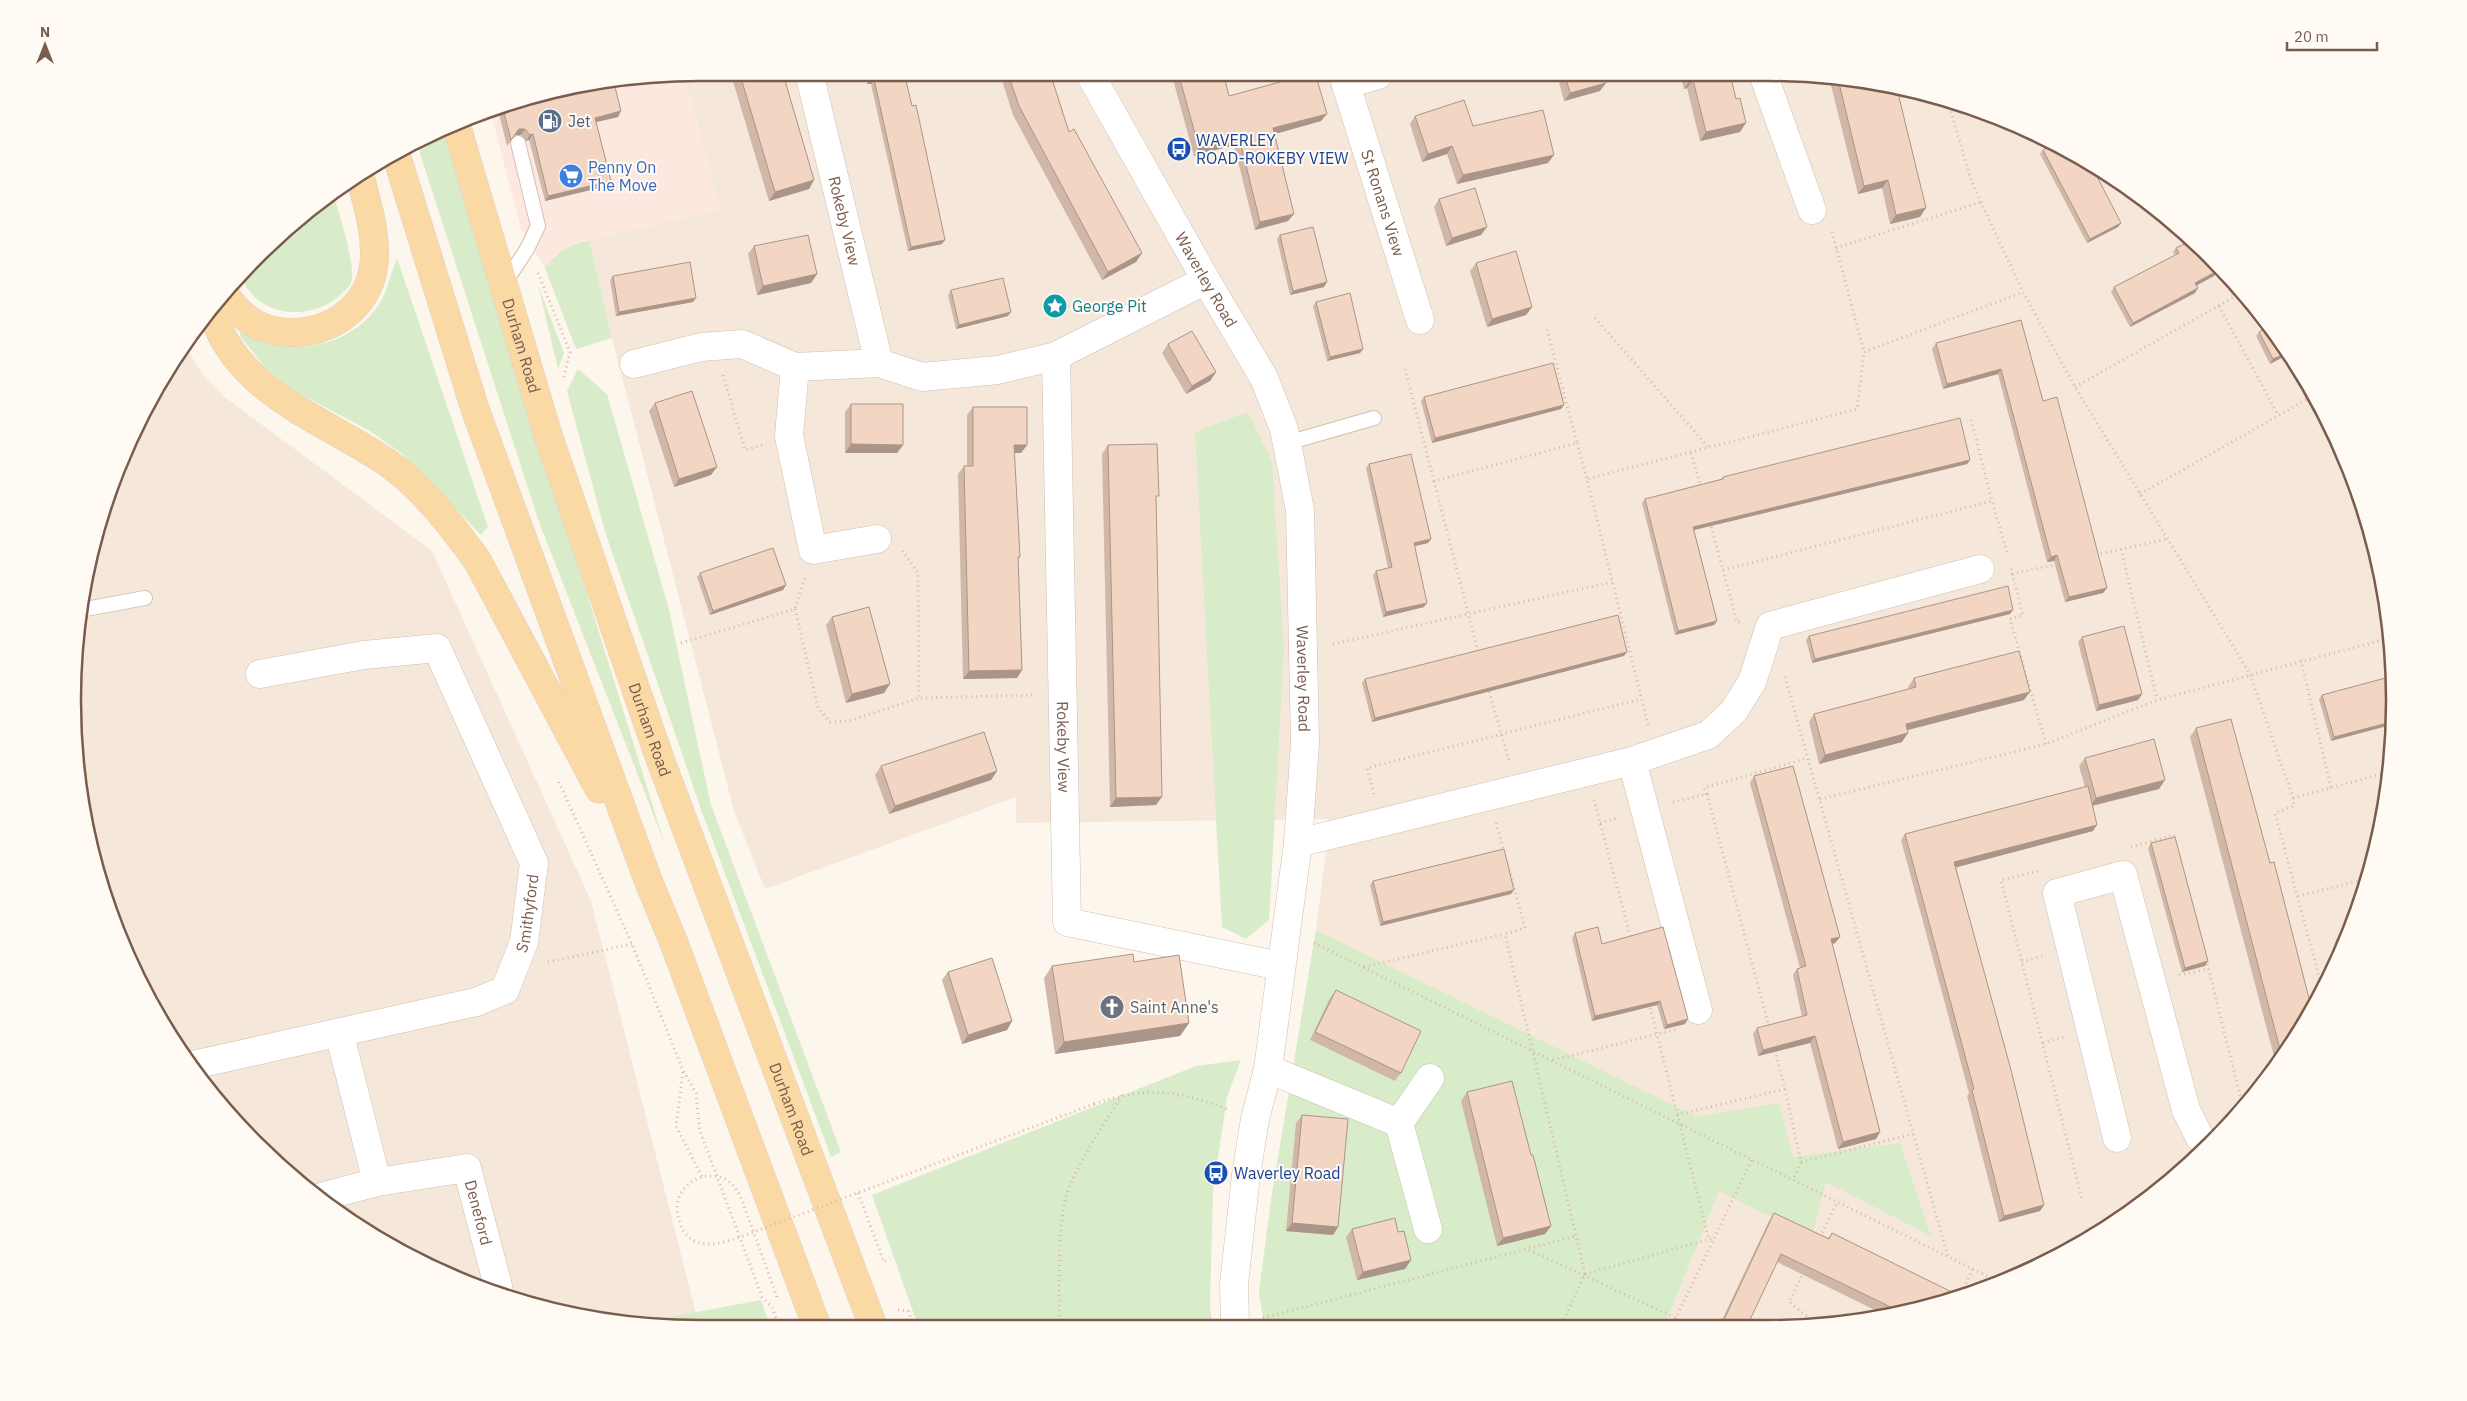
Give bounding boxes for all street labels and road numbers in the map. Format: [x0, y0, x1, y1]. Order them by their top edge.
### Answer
street label: St Ronans View [1357, 147, 1409, 259]
street label: Rokeby View [824, 174, 865, 268]
street label: Waverley Road [1171, 228, 1242, 331]
street label: Durham Road [498, 296, 545, 395]
street label: Waverley Road [1292, 625, 1315, 732]
street label: Durham Road [624, 680, 676, 779]
street label: Rokeby View [1053, 701, 1074, 793]
street label: Smithyford [511, 873, 543, 955]
street label: Durham Road [765, 1060, 818, 1158]
street label: Deneford [461, 1178, 497, 1247]

